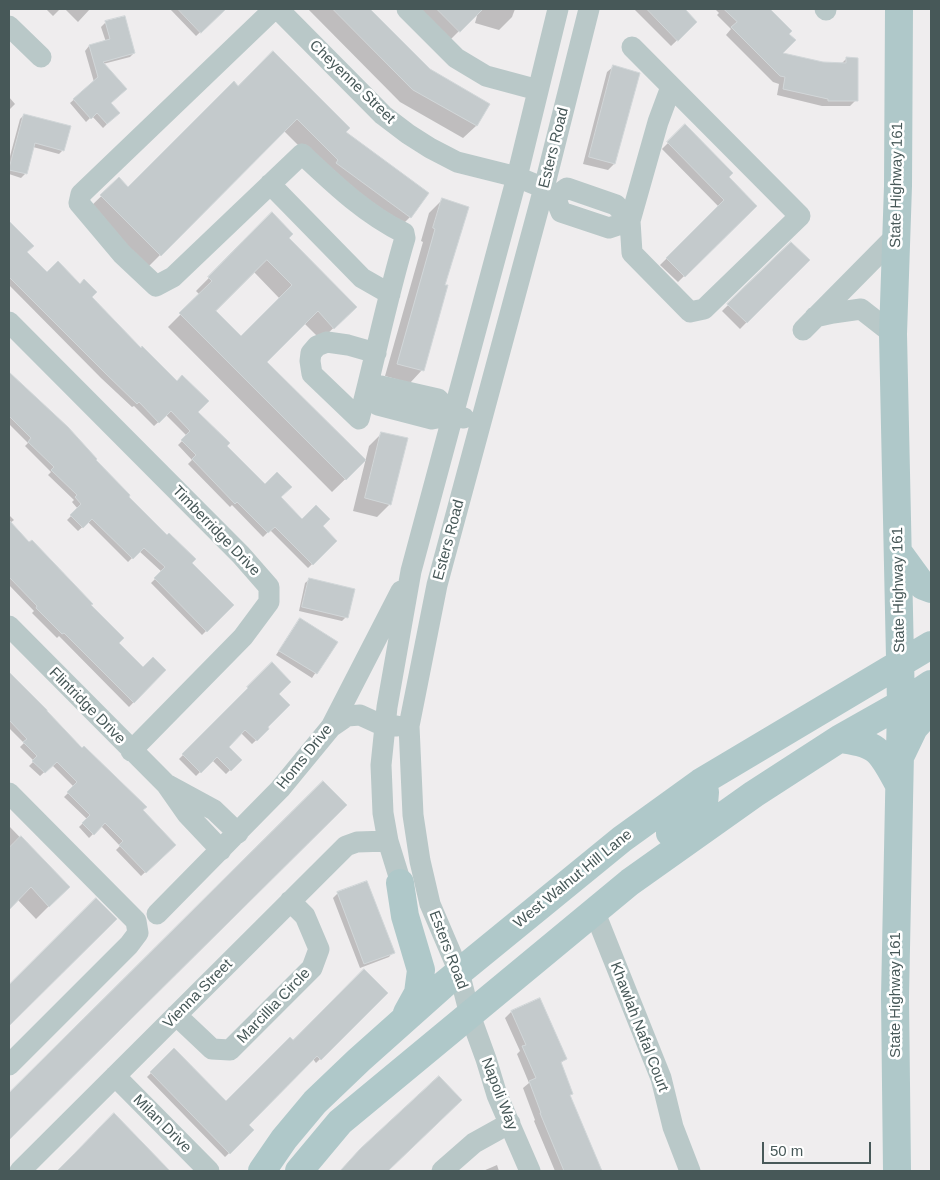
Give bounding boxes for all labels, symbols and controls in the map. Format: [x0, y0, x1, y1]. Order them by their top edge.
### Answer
street label: Cheyenne Street [305, 36, 399, 128]
street label: Esters Road [535, 106, 573, 190]
street label: State Highway 161 [887, 122, 907, 248]
street label: Timberridge Drive [168, 482, 264, 580]
street label: Esters Road [430, 498, 468, 582]
street label: State Highway 161 [889, 527, 909, 653]
street label: Flintridge Drive [45, 664, 129, 748]
street label: Homs Drive [273, 721, 337, 793]
street label: West Walnut Hill Lane [510, 826, 636, 932]
street label: Esters Road [425, 908, 471, 992]
street label: State Highway 161 [887, 932, 905, 1058]
street label: Vienna Street [160, 956, 236, 1032]
street label: Khawlah Nafal Court [606, 960, 672, 1094]
street label: Marcillia Circle [234, 965, 314, 1047]
street label: Napoli Way [477, 1055, 521, 1133]
street label: Milan Drive [129, 1091, 195, 1157]
scale bar [765, 1132, 874, 1164]
text: 50 m [770, 1142, 803, 1159]

